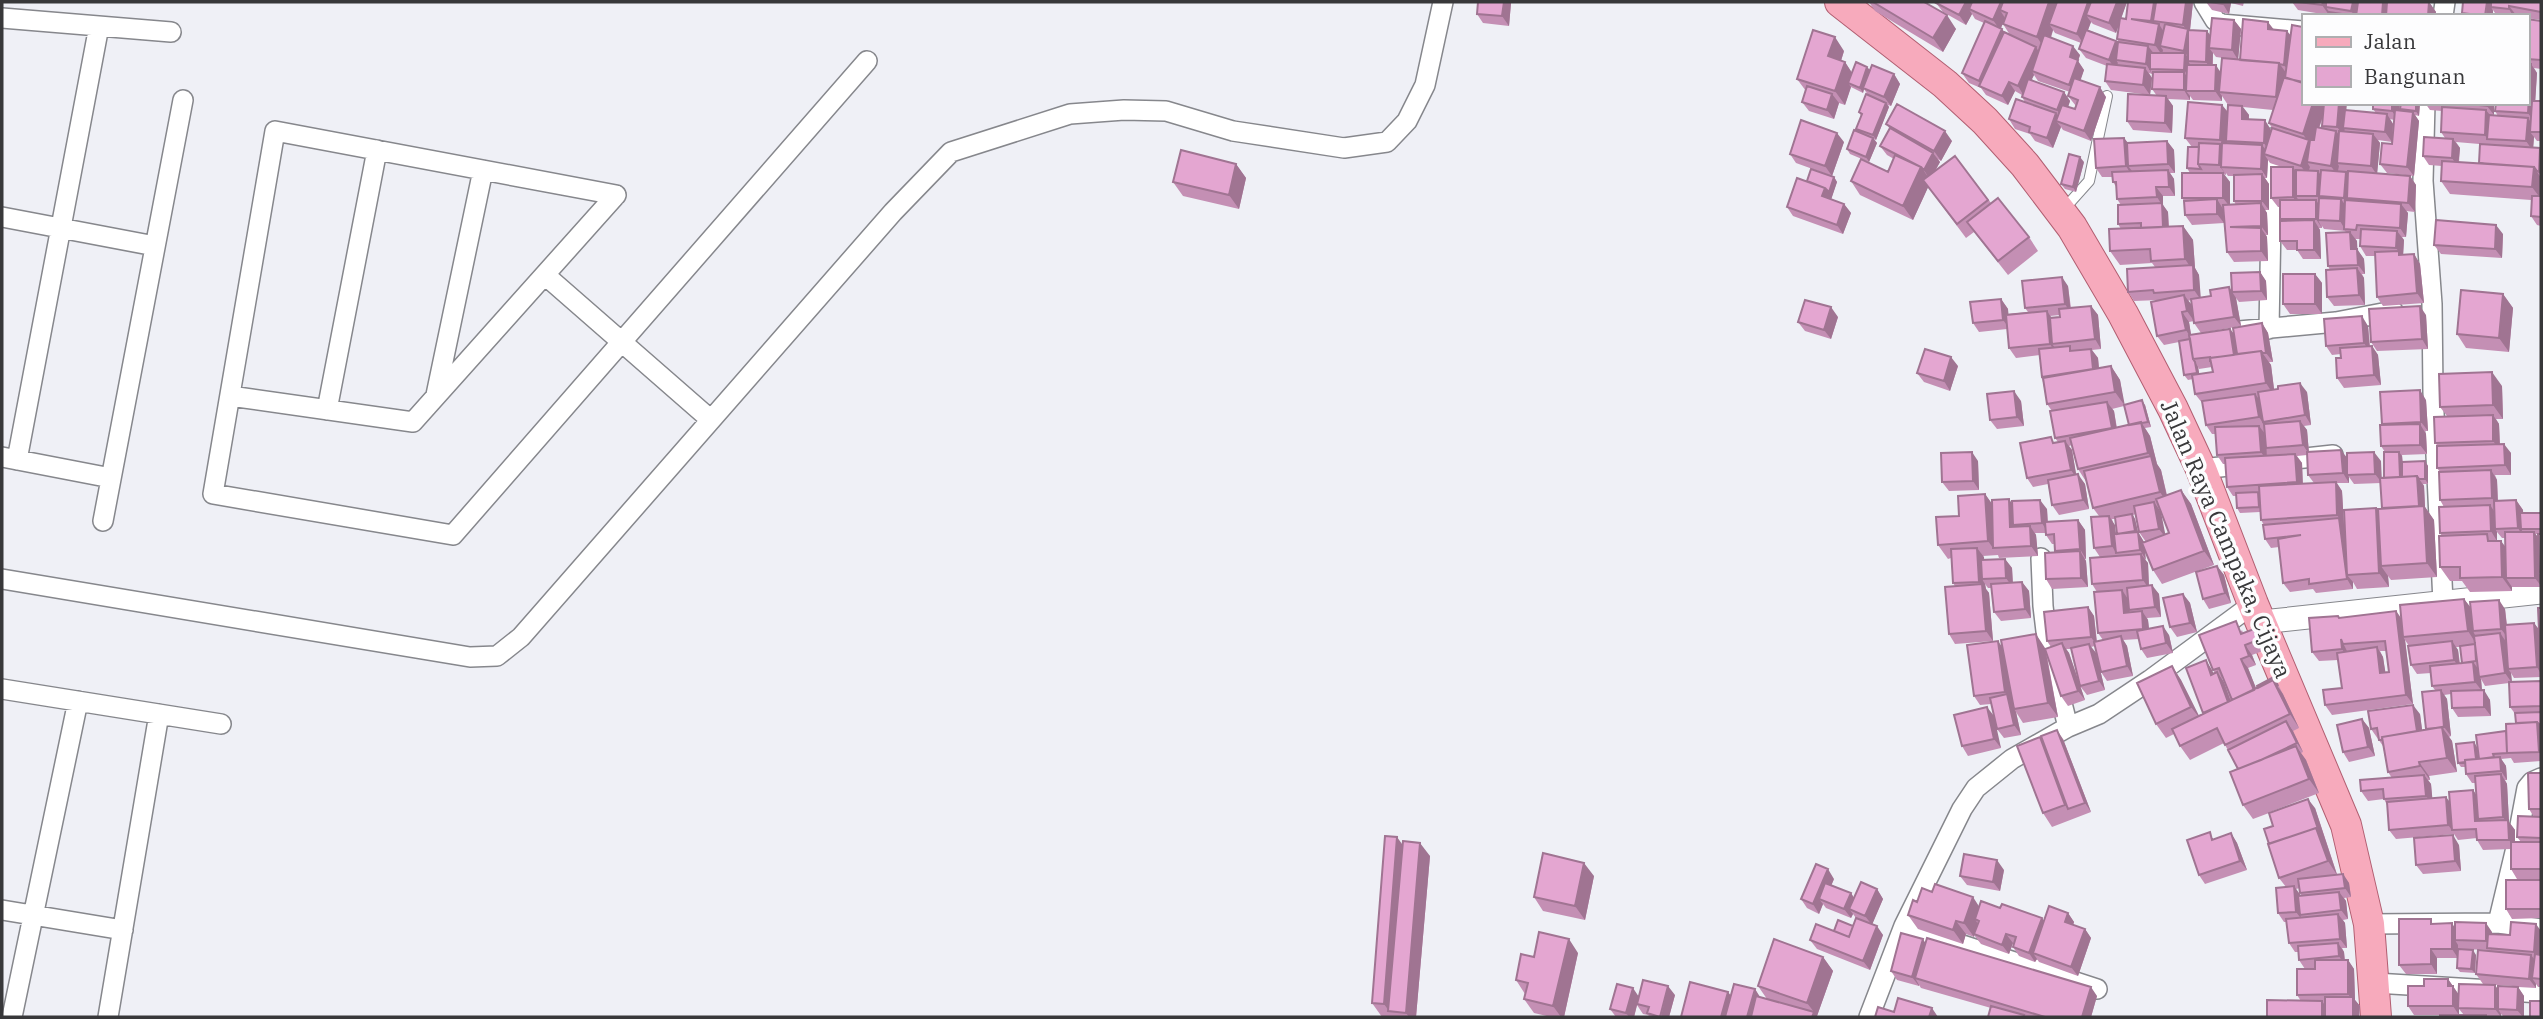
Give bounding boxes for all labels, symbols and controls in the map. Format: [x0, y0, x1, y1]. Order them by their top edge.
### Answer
legend [2302, 14, 2529, 105]
text: Jalan [2364, 27, 2416, 55]
text: Bangunan [2364, 62, 2466, 90]
street label: Jalan Raya Campaka, Cijaya [2155, 395, 2299, 682]

